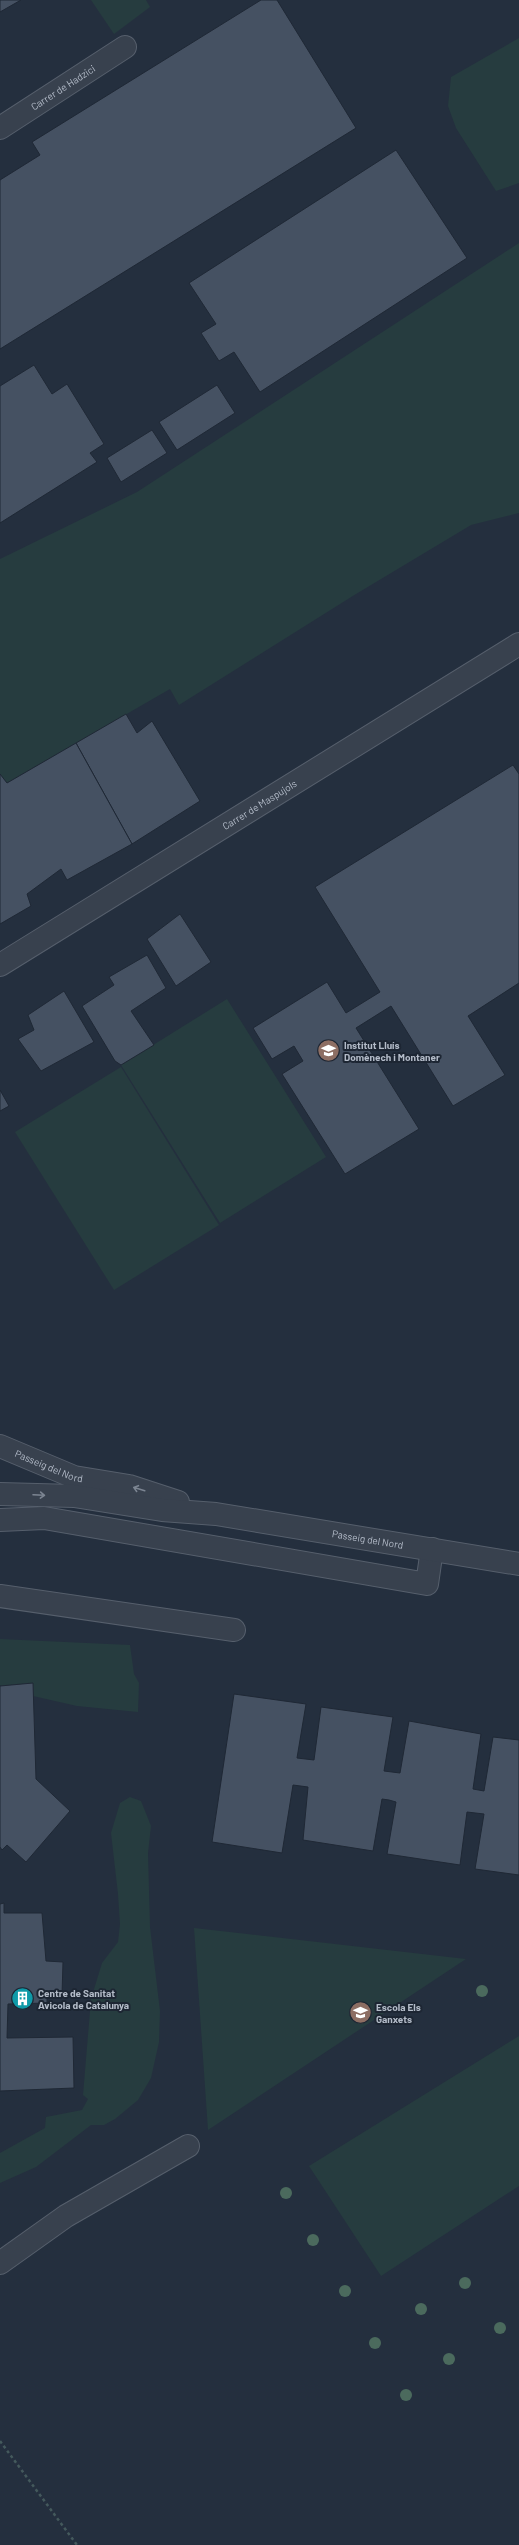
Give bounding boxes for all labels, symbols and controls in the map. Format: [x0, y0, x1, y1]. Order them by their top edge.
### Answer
street label: Carrer de Hadzici [29, 62, 97, 112]
street label: Carrer de Maspujols [220, 777, 299, 832]
school or university icon: Institut Lluís Domènech i Montaner [316, 1038, 342, 1064]
place label: Institut Lluís Domènech i Montaner [344, 1039, 440, 1063]
street label: Passeig del Nord [13, 1447, 84, 1484]
one-way arrow [132, 1485, 145, 1492]
one-way arrow [32, 1491, 45, 1498]
street label: Passeig del Nord [331, 1527, 404, 1551]
building icon: Centre de Sanitat Avicola de Catalunya [10, 1986, 36, 2012]
place label: Centre de Sanitat Avicola de Catalunya [38, 1987, 129, 2011]
school or university icon: Escola Els Ganxets [347, 2000, 373, 2026]
place label: Escola Els Ganxets [376, 2001, 421, 2025]

